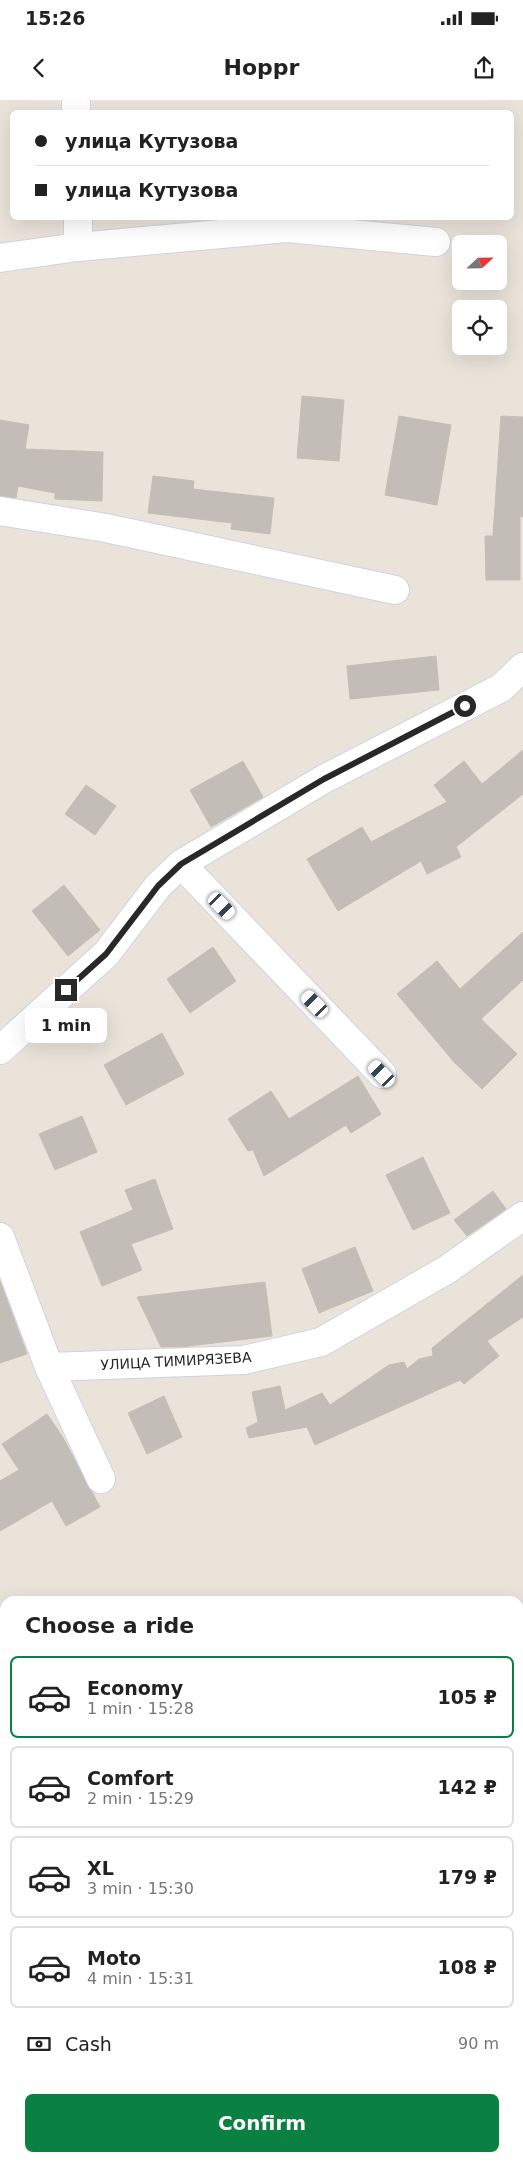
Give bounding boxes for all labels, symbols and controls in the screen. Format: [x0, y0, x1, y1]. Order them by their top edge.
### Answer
text: 15:26 [25, 7, 85, 29]
icon: back [25, 54, 53, 82]
icon: share [470, 54, 498, 82]
text: Hoppr [224, 55, 299, 80]
text: улица Кутузова [65, 130, 238, 152]
text: улица Кутузова [65, 179, 238, 201]
north arrow [452, 235, 508, 290]
map controls [452, 235, 507, 355]
button: locate [452, 300, 507, 355]
route start [454, 695, 476, 717]
car [206, 890, 237, 922]
route end [55, 979, 77, 1001]
car [299, 988, 330, 1020]
callout: 1 min [25, 1008, 107, 1042]
text: 1 min [41, 1016, 91, 1035]
car [366, 1058, 397, 1090]
street label: УЛИЦА ТИМИРЯЗЕВА [100, 1349, 252, 1373]
text: Choose a ride [25, 1613, 194, 1638]
icon: car [27, 1675, 72, 1720]
text: Economy [87, 1677, 183, 1699]
text: 105 ₽ [438, 1686, 497, 1708]
text: 1 min · 15:28 [87, 1699, 194, 1718]
icon: car [27, 1765, 72, 1810]
text: Comfort [87, 1767, 174, 1789]
text: 142 ₽ [438, 1776, 497, 1798]
text: 2 min · 15:29 [87, 1789, 194, 1808]
icon: car [27, 1855, 72, 1900]
text: XL [87, 1857, 114, 1879]
text: 179 ₽ [438, 1866, 497, 1888]
text: 3 min · 15:30 [87, 1879, 194, 1898]
icon: car [27, 1945, 72, 1990]
text: Moto [87, 1947, 141, 1969]
text: 108 ₽ [438, 1956, 497, 1978]
text: 4 min · 15:31 [87, 1969, 194, 1988]
icon: cash [25, 2030, 53, 2058]
text: Cash [65, 2033, 112, 2055]
text: 90 m [458, 2034, 499, 2053]
button: Confirm [25, 2094, 499, 2152]

